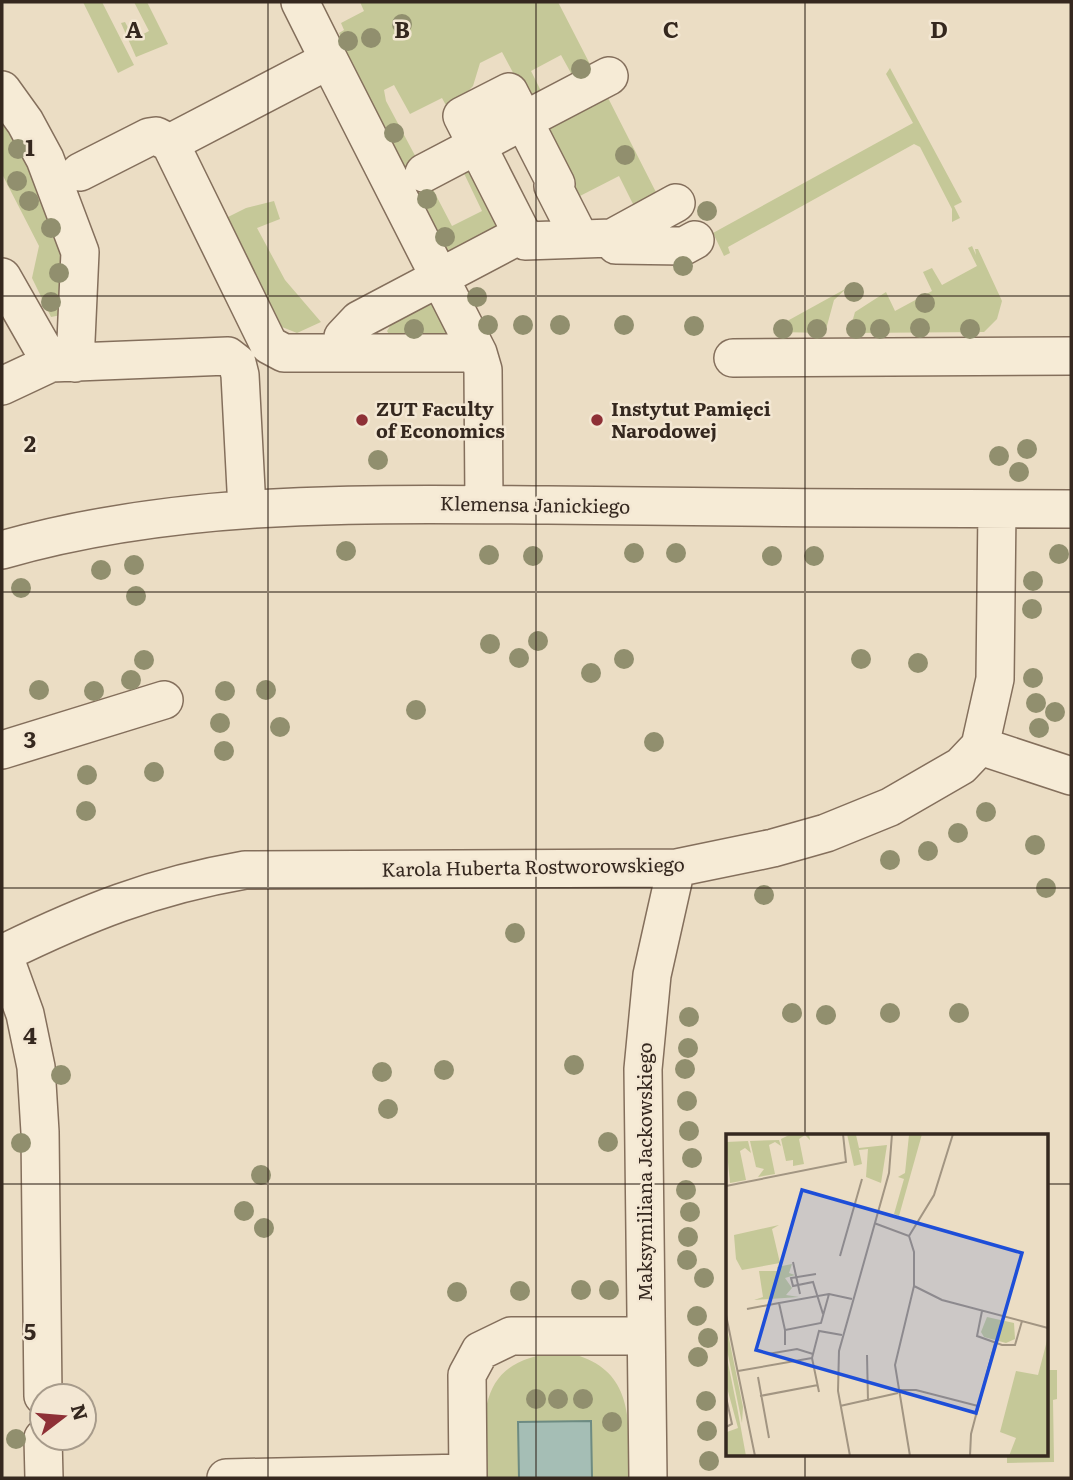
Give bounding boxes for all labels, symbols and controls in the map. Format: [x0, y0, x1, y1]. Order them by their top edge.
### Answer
text: A [125, 11, 143, 45]
text: B [394, 11, 410, 45]
text: C [663, 11, 679, 45]
text: D [930, 11, 948, 45]
text: 1 [25, 129, 35, 163]
place label: ZUT Faculty of Economics [376, 394, 505, 444]
place label: Instytut Pamięci Narodowej [611, 394, 771, 444]
marker: ZUT Faculty of Economics [354, 412, 370, 428]
marker: Instytut Pamięci Narodowej [589, 412, 605, 428]
text: 2 [24, 425, 36, 459]
street label: Klemensa Janickiego [440, 488, 630, 520]
text: 3 [24, 721, 36, 755]
street label: Karola Huberta Rostworowskiego [381, 849, 685, 883]
text: 4 [23, 1017, 37, 1051]
street label: Maksymiliana Jackowskiego [630, 1042, 658, 1302]
inset map [726, 1134, 1048, 1456]
text: 5 [24, 1313, 36, 1347]
north arrow [28, 1382, 98, 1452]
text: N [65, 1401, 96, 1424]

